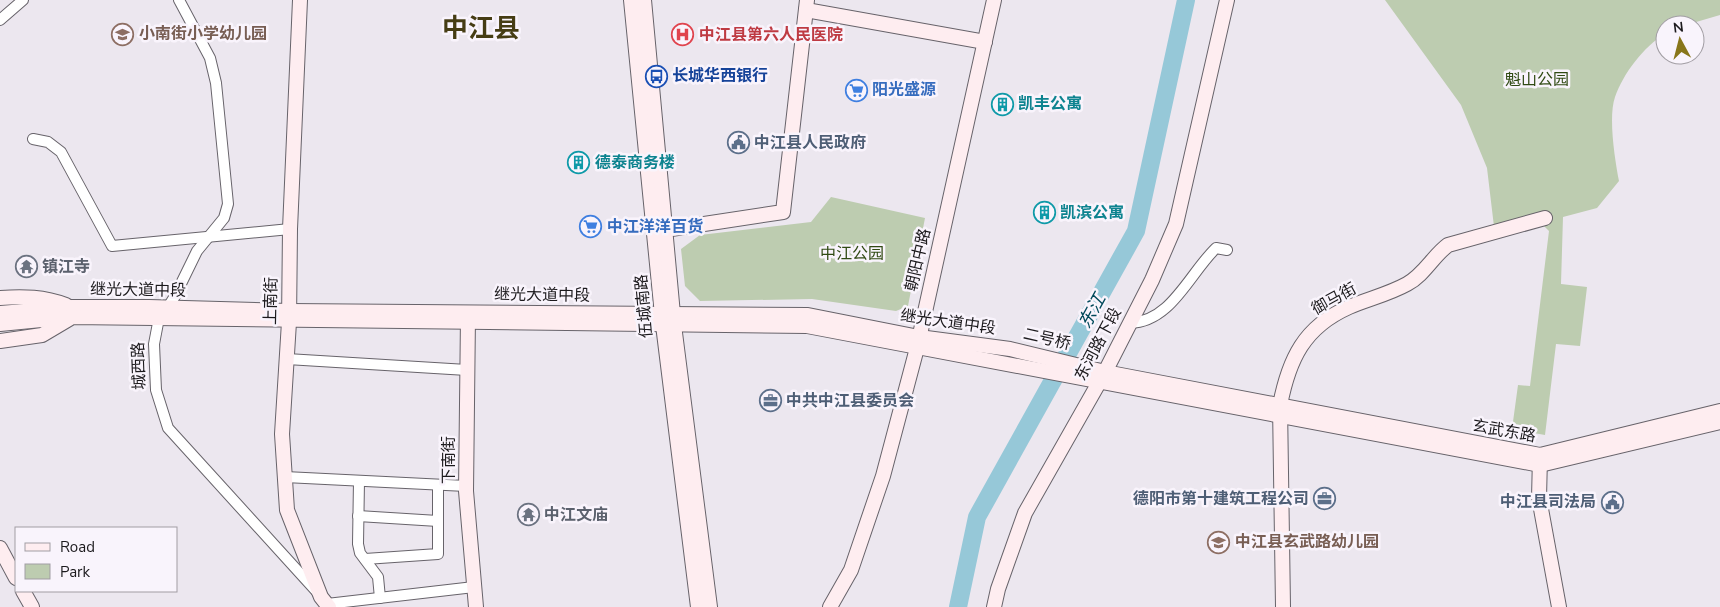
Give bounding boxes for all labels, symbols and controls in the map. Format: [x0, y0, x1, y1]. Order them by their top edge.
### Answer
district label: 中江县 [442, 11, 520, 46]
north arrow [1655, 15, 1705, 65]
text: N [1672, 18, 1685, 38]
school or university icon: 小南街小学幼儿园 [111, 22, 135, 46]
place label: 小南街小学幼儿园 [139, 23, 267, 45]
hospital icon: 中江县第六人民医院 [671, 23, 695, 47]
place label: 中江县第六人民医院 [699, 24, 843, 46]
bus stop icon: 长城华西银行 [644, 64, 668, 88]
place label: 长城华西银行 [672, 65, 768, 87]
park label: 魁山公园 [1505, 69, 1569, 91]
supermarket icon: 阳光盛源 [844, 78, 868, 102]
place label: 阳光盛源 [872, 79, 936, 101]
building icon: 凯丰公寓 [990, 92, 1014, 116]
place label: 凯丰公寓 [1018, 93, 1082, 115]
public building icon: 中江县人民政府 [726, 131, 750, 155]
place label: 中江县人民政府 [754, 132, 866, 154]
building icon: 德泰商务楼 [567, 151, 591, 175]
place label: 德泰商务楼 [595, 152, 675, 174]
building icon: 凯滨公寓 [1032, 201, 1056, 225]
place label: 凯滨公寓 [1060, 202, 1124, 224]
supermarket icon: 中江洋洋百货 [579, 215, 603, 239]
place label: 中江洋洋百货 [607, 216, 703, 238]
street label: 朝阳中路 [900, 226, 936, 294]
park label: 中江公园 [820, 243, 884, 265]
temple icon: 镇江寺 [14, 255, 38, 279]
place label: 镇江寺 [42, 256, 90, 278]
street label: 伍城南路 [630, 273, 658, 339]
street label: 上南街 [260, 277, 282, 325]
street label: 继光大道中段 [90, 278, 186, 302]
street label: 御马街 [1308, 278, 1360, 320]
street label: 继光大道中段 [494, 283, 590, 307]
water label: 东江 [1073, 288, 1112, 333]
street label: 继光大道中段 [899, 304, 997, 340]
street label: 东河路下段 [1070, 304, 1126, 384]
street label: 二号桥 [1021, 323, 1073, 355]
street label: 城西路 [127, 342, 151, 390]
office icon: 中共中江县委员会 [758, 389, 782, 413]
place label: 中共中江县委员会 [786, 390, 914, 412]
street label: 玄武东路 [1471, 415, 1537, 447]
street label: 下南街 [438, 436, 460, 484]
office icon: 德阳市第十建筑工程公司 [1313, 487, 1337, 511]
place label: 德阳市第十建筑工程公司 [1133, 488, 1309, 510]
public building icon: 中江县司法局 [1600, 490, 1624, 514]
place label: 中江县司法局 [1500, 491, 1596, 513]
temple icon: 中江文庙 [516, 503, 540, 527]
place label: 中江文庙 [544, 504, 608, 526]
legend [15, 527, 178, 592]
school or university icon: 中江县玄武路幼儿园 [1207, 530, 1231, 554]
place label: 中江县玄武路幼儿园 [1235, 531, 1379, 553]
text: Road [60, 537, 95, 557]
text: Park [60, 562, 90, 582]

